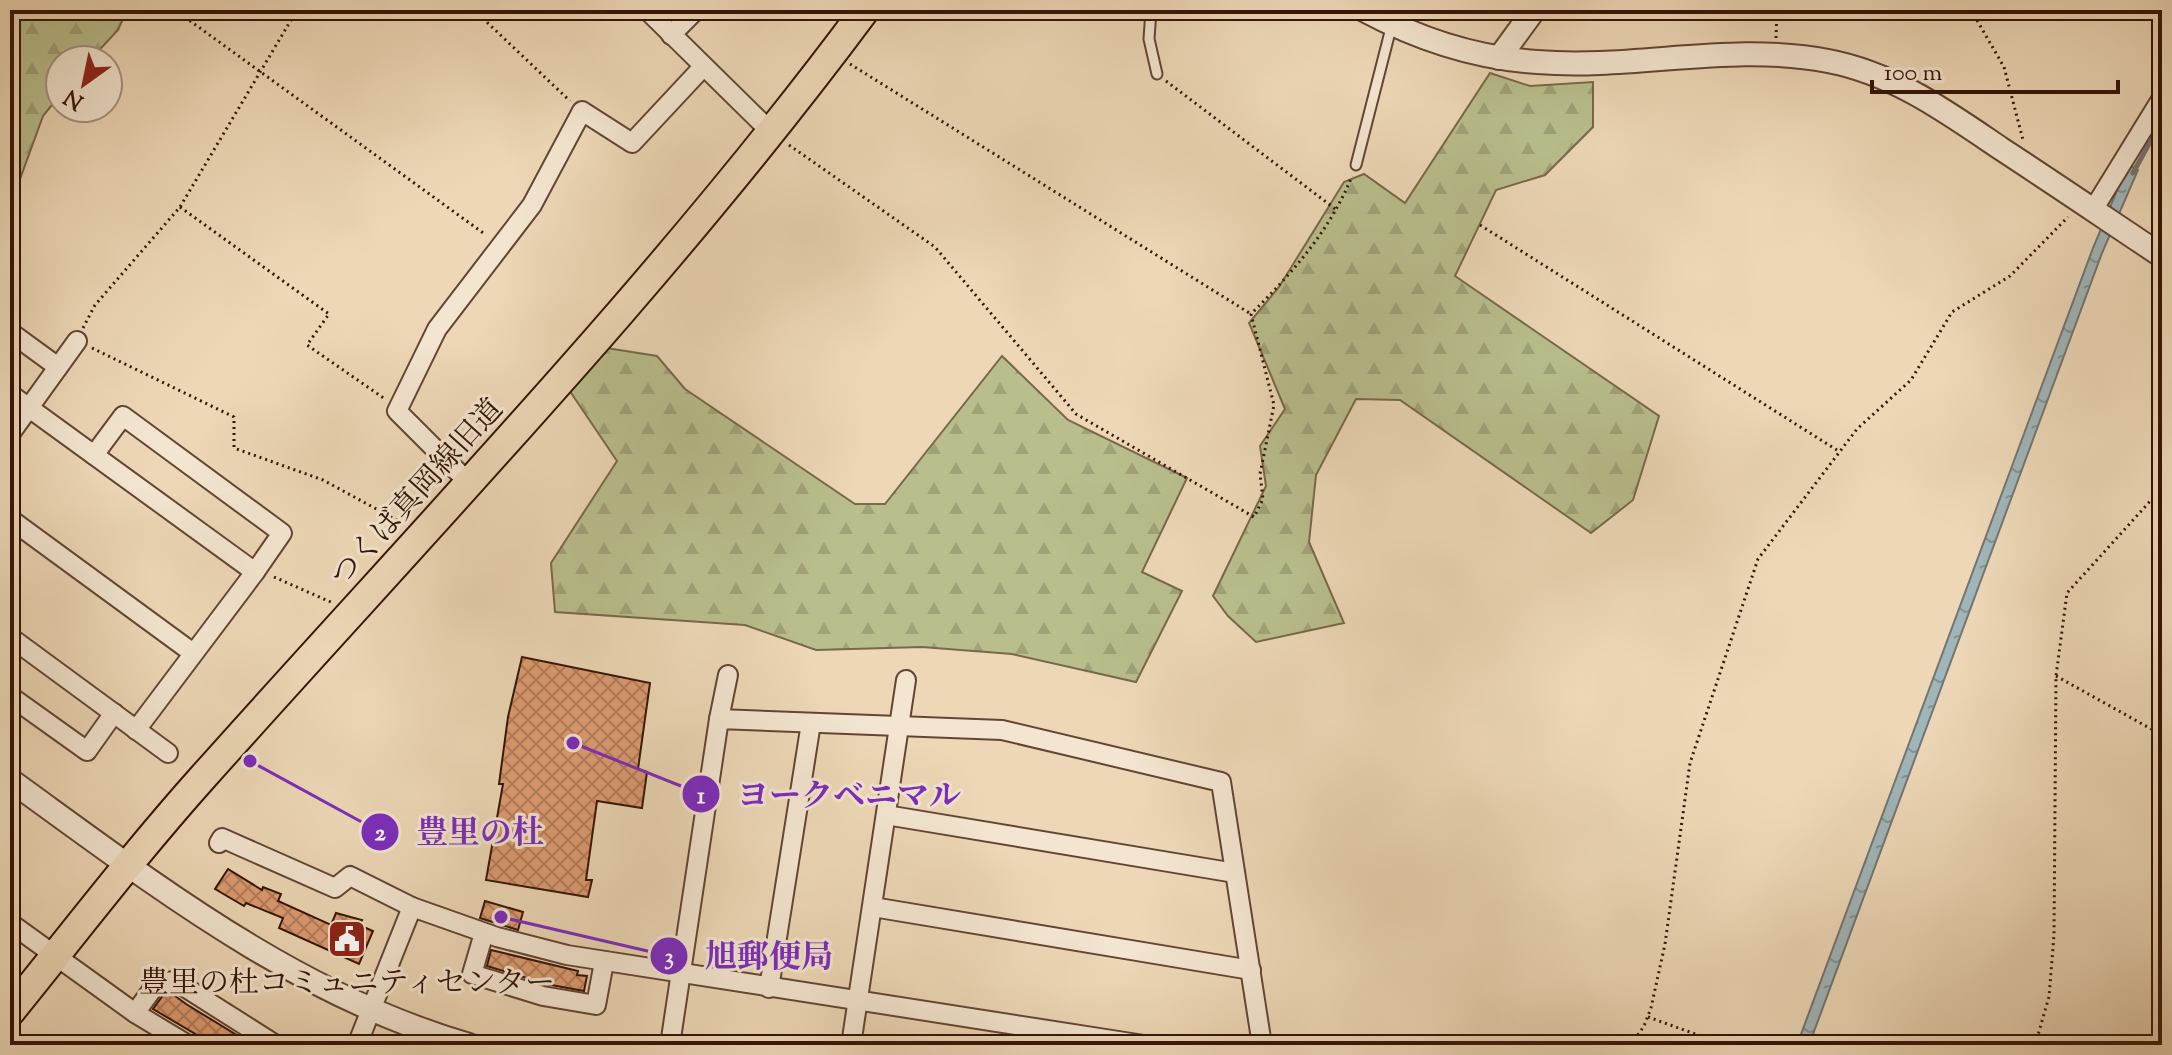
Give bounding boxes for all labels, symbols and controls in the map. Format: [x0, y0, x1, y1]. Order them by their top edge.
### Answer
north arrow [44, 44, 124, 124]
scale bar [1872, 44, 2118, 94]
text: 100 m [1884, 57, 1942, 91]
text: N [58, 80, 91, 116]
street label: つくば真岡線旧道 [322, 390, 514, 597]
callout: ヨークベニマル [681, 766, 977, 822]
text: ヨークベニマル [737, 775, 961, 821]
text: 1 [697, 780, 706, 814]
callout: 豊里の杜 [360, 804, 560, 860]
text: 豊里の杜 [416, 812, 544, 858]
text: 2 [374, 817, 386, 851]
public building icon: 豊里の杜コミュニティセンター [326, 918, 368, 960]
callout: 旭郵便局 [649, 928, 849, 984]
text: 旭郵便局 [705, 936, 833, 982]
text: 3 [664, 941, 674, 975]
place label: 豊里の杜コミュニティセンター [139, 963, 555, 1006]

